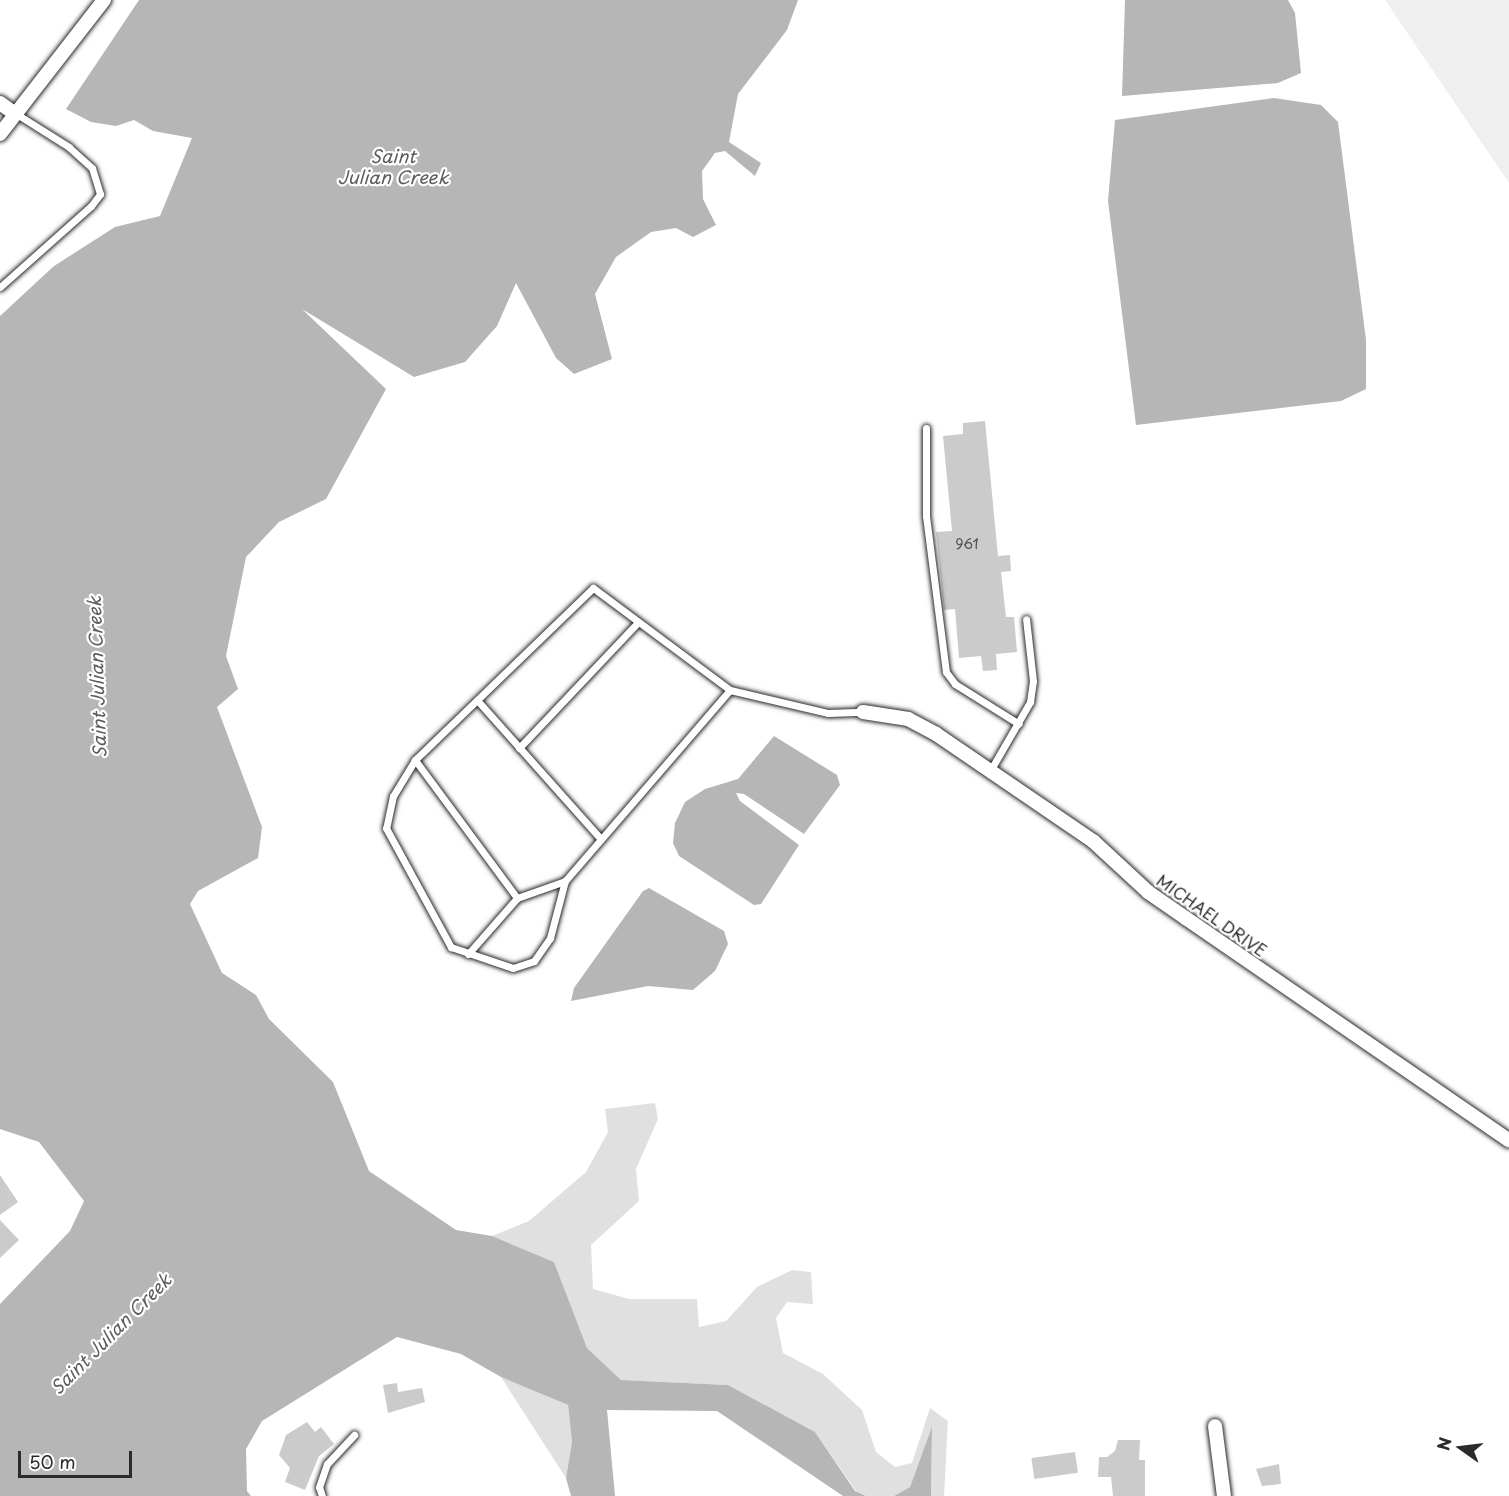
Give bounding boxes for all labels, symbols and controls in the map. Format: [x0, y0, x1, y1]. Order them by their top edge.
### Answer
water label: Saint Julian Creek [337, 146, 449, 188]
house number: 961 [955, 536, 979, 552]
water label: Saint Julian Creek [83, 596, 111, 758]
street label: MICHAEL DRIVE [1153, 870, 1271, 960]
water label: Saint Julian Creek [46, 1269, 176, 1399]
north arrow [1431, 1418, 1491, 1478]
text: N [1430, 1435, 1457, 1453]
scale bar [21, 1439, 135, 1477]
text: 50 m [29, 1448, 76, 1475]

